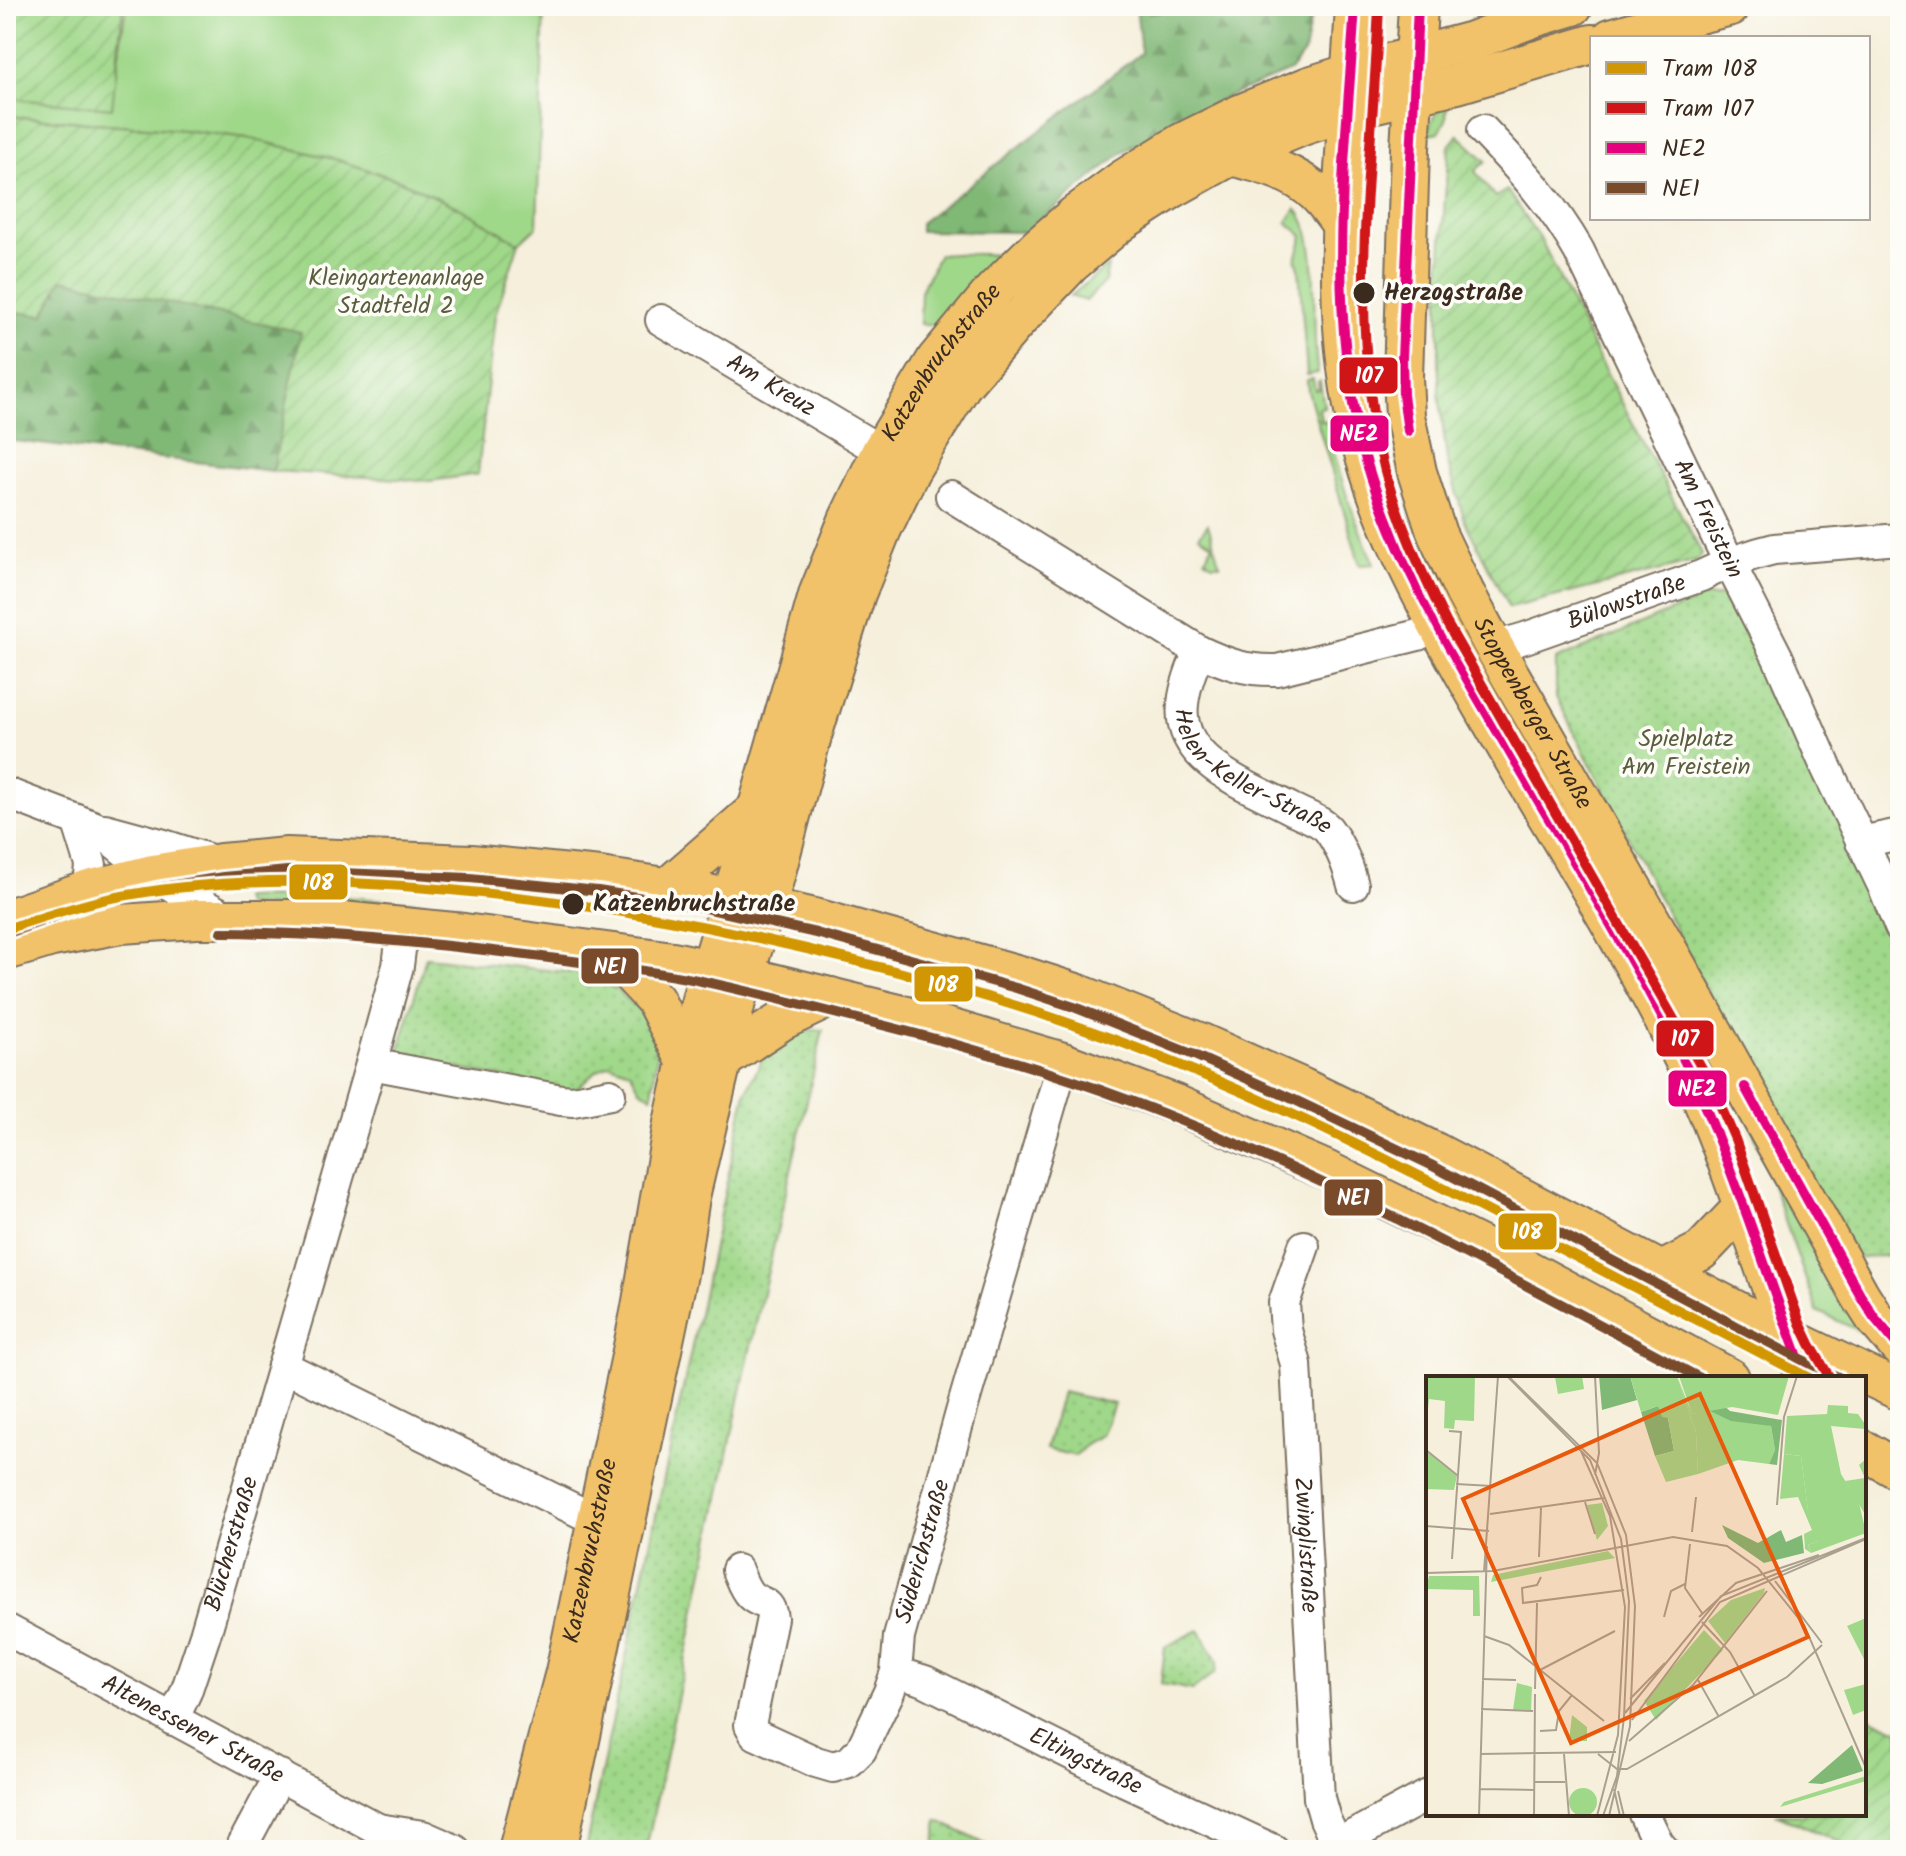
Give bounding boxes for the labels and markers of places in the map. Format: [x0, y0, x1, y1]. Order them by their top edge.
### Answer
place label: Herzogstraße [1384, 274, 1523, 313]
marker: Herzogstraße [1351, 280, 1377, 306]
place label: Katzenbruchstraße [593, 885, 796, 924]
marker: Katzenbruchstraße [560, 891, 586, 917]

